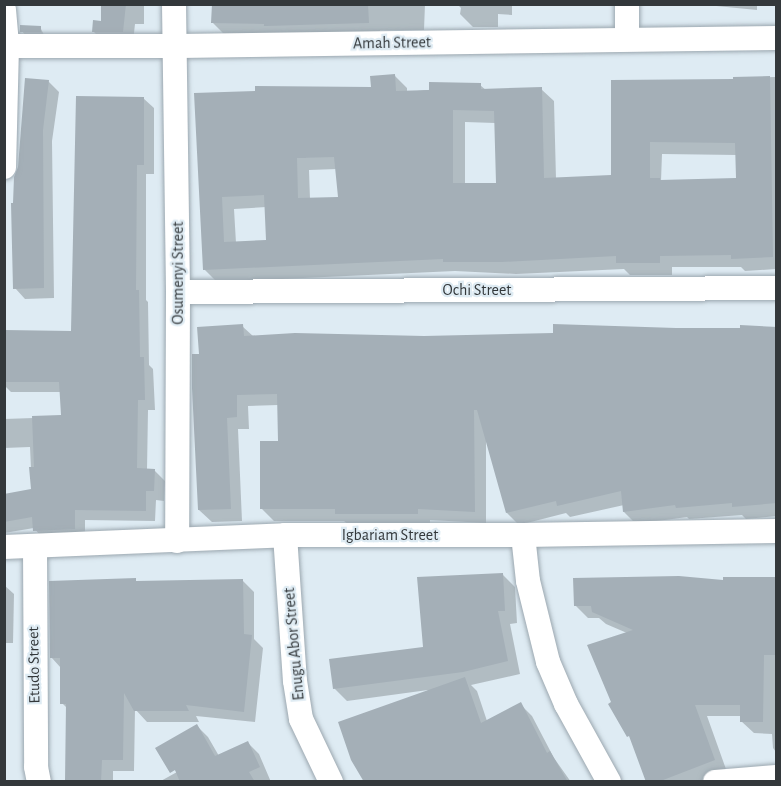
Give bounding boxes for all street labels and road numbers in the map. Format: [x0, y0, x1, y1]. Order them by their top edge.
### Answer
street label: Amah Street [353, 33, 431, 53]
street label: Osumenyi Street [168, 221, 188, 325]
street label: Ochi Street [443, 280, 511, 300]
street label: Igbariam Street [342, 525, 438, 545]
street label: Enugu Abor Street [280, 587, 308, 701]
street label: Etudo Street [24, 626, 44, 704]

